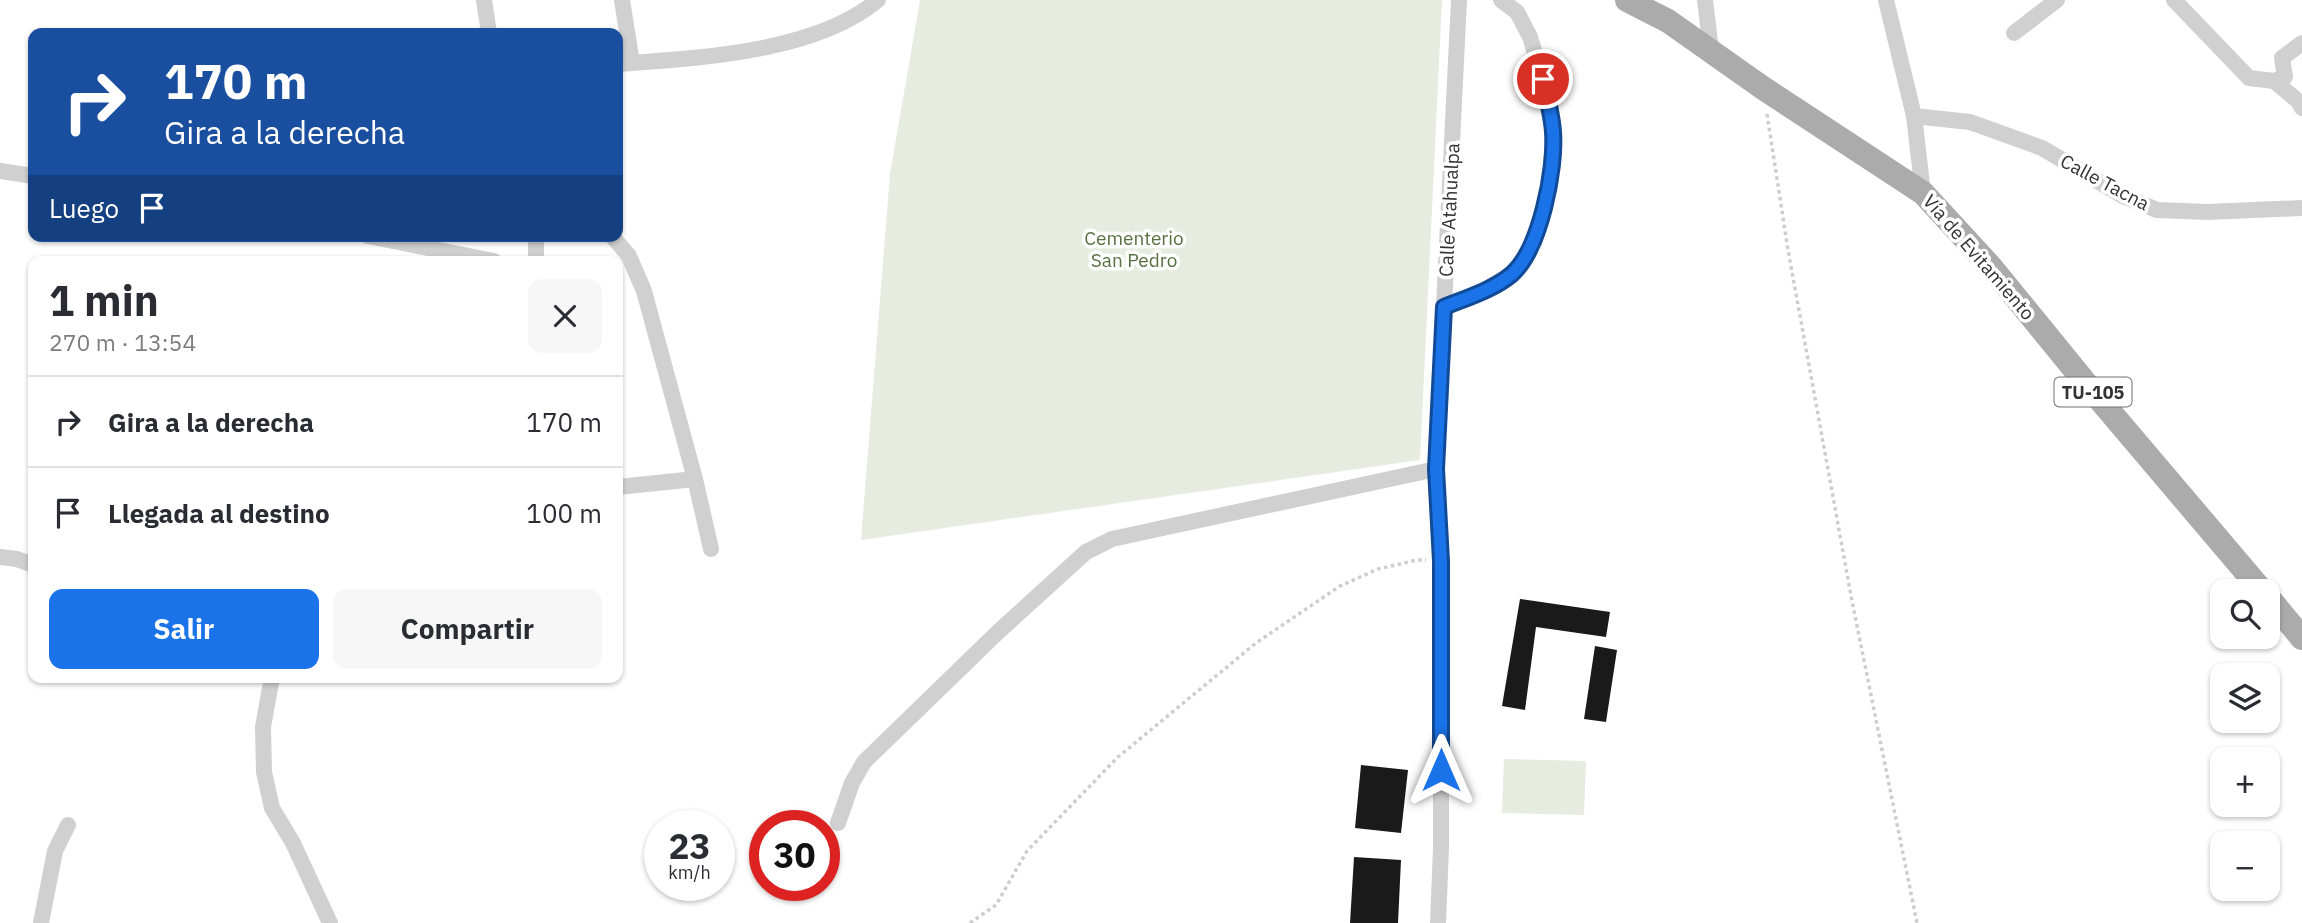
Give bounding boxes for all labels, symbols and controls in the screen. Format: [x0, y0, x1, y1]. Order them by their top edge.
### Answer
text: 170 m [164, 49, 308, 112]
pin [1513, 49, 1573, 109]
icon: right [49, 56, 140, 147]
icon: arrive [1524, 60, 1562, 98]
text: Gira a la derecha [164, 111, 405, 153]
street label: Calle Atahualpa [1434, 142, 1464, 278]
street label: Calle Tacna [2056, 149, 2154, 215]
icon: arrive [133, 189, 171, 227]
street label: Vía de Evitamiento [1918, 189, 2040, 325]
text: Luego [49, 191, 119, 225]
park label: Cementerio San Pedro [1084, 226, 1184, 272]
text: 1 min [49, 273, 159, 328]
button: close [528, 279, 602, 353]
text: 270 m · 13:54 [49, 327, 196, 357]
road number: TU-105 [2054, 378, 2132, 406]
icon: right [49, 403, 87, 441]
text: Gira a la derecha [108, 405, 314, 439]
text: 170 m [526, 405, 602, 439]
icon: arrive [49, 494, 87, 532]
text: Llegada al destino [108, 496, 330, 530]
text: 100 m [526, 496, 602, 530]
map controls [2210, 579, 2280, 901]
button: search [2210, 579, 2280, 649]
button: Salir [49, 589, 319, 669]
button: Compartir [333, 589, 602, 669]
button: layers [2210, 663, 2280, 733]
position arrow [1404, 733, 1478, 807]
button: + [2210, 747, 2280, 817]
speed limit sign: 30 [749, 810, 840, 901]
text: 23 [668, 823, 711, 869]
button: − [2210, 831, 2280, 901]
text: km/h [668, 861, 711, 884]

